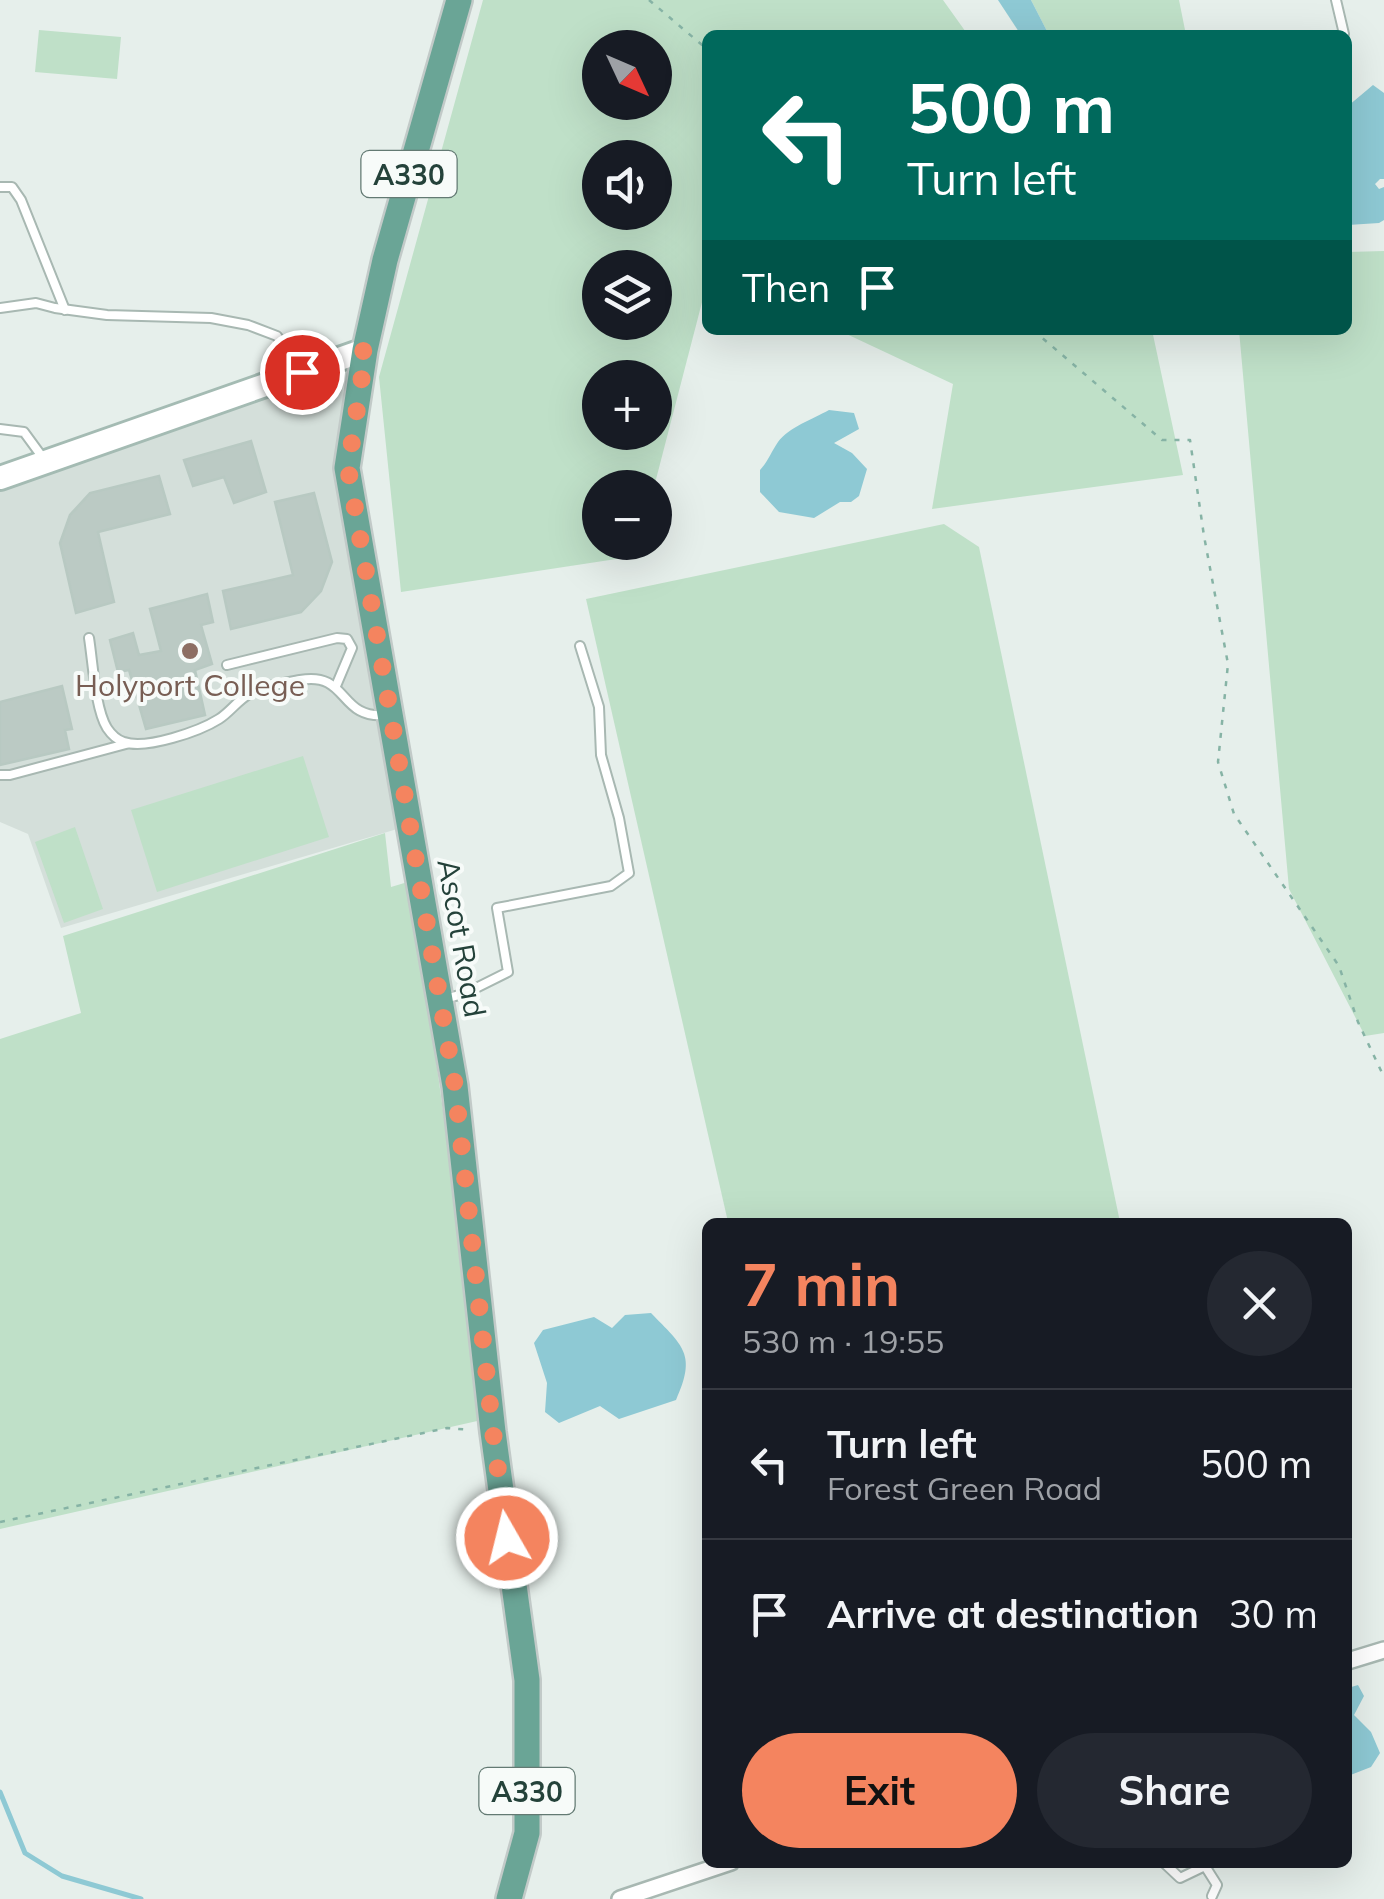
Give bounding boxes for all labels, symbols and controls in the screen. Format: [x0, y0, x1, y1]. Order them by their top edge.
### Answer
north arrow [582, 30, 672, 120]
map controls [582, 30, 672, 560]
text: 500 m [907, 63, 1115, 151]
icon: left [742, 70, 872, 200]
button: sound [582, 140, 672, 230]
text: Turn left [907, 150, 1076, 206]
road number: A330 [362, 151, 456, 197]
button: layers [582, 250, 672, 340]
icon: arrive [850, 260, 905, 315]
text: Then [742, 264, 830, 312]
pin [260, 330, 345, 415]
icon: arrive [275, 345, 330, 400]
button: + [582, 360, 672, 450]
button: − [582, 470, 672, 560]
marker: Holyport College [179, 640, 201, 662]
place label: Holyport College [75, 666, 305, 704]
street label: Ascot Road [429, 856, 495, 1020]
text: 7 min [742, 1246, 900, 1321]
button: close [1207, 1251, 1312, 1356]
text: 530 m · 19:55 [742, 1321, 944, 1361]
text: Turn left [827, 1420, 977, 1468]
icon: left [742, 1437, 797, 1492]
text: 500 m [1200, 1440, 1312, 1488]
text: Forest Green Road [827, 1468, 1102, 1508]
position arrow [455, 1486, 559, 1590]
icon: arrive [742, 1587, 797, 1642]
text: Arrive at destination [827, 1590, 1199, 1638]
text: 30 m [1229, 1590, 1318, 1638]
button: Exit [742, 1733, 1017, 1848]
button: Share [1037, 1733, 1312, 1848]
road number: A330 [480, 1768, 574, 1814]

